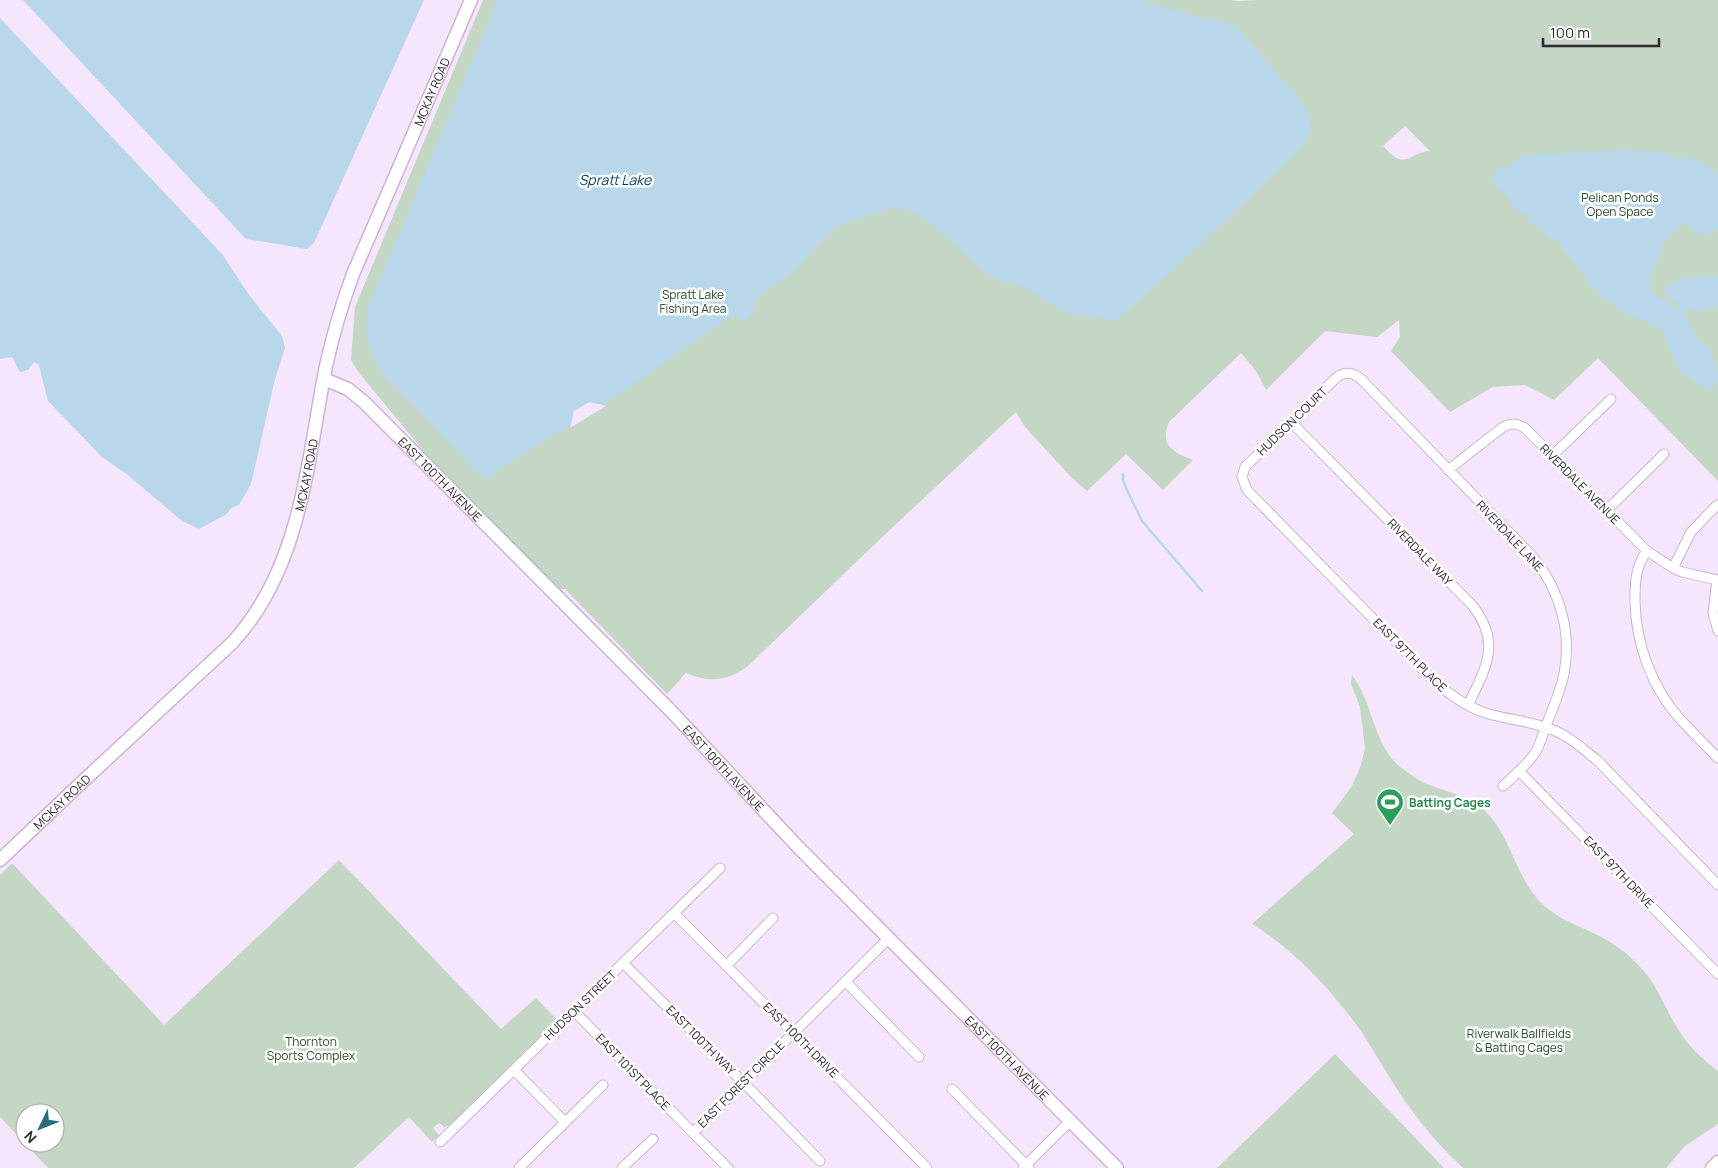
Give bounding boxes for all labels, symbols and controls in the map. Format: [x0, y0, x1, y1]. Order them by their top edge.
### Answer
scale bar [1543, 15, 1659, 47]
text: 100 m [1550, 22, 1590, 43]
street label: MCKAY ROAD [409, 55, 454, 129]
water label: Spratt Lake [579, 170, 652, 189]
park label: Pelican Ponds Open Space [1581, 189, 1659, 220]
park label: Spratt Lake Fishing Area [659, 286, 727, 317]
street label: HUDSON COURT [1253, 382, 1332, 459]
street label: EAST 100TH AVENUE [395, 433, 486, 525]
street label: MCKAY ROAD [290, 437, 321, 513]
street label: RIVERDALE AVENUE [1536, 440, 1624, 528]
street label: RIVERDALE LANE [1473, 497, 1548, 575]
street label: RIVERDALE WAY [1384, 515, 1456, 589]
street label: EAST 97TH PLACE [1369, 614, 1451, 696]
street label: EAST 100TH AVENUE [680, 721, 769, 815]
street label: MCKAY ROAD [29, 770, 94, 833]
sports icon: Batting Cages [1375, 787, 1405, 826]
place label: Batting Cages [1409, 794, 1491, 811]
street label: EAST 97TH DRIVE [1580, 832, 1658, 912]
street label: HUDSON STREET [540, 966, 620, 1044]
street label: EAST 100TH DRIVE [759, 998, 843, 1082]
street label: EAST 100TH WAY [663, 1002, 740, 1079]
street label: EAST 100TH AVENUE [962, 1012, 1053, 1103]
park label: Riverwalk Ballfields & Batting Cages [1467, 1025, 1571, 1056]
street label: EAST 101ST PLACE [592, 1030, 674, 1114]
park label: Thornton Sports Complex [267, 1033, 356, 1064]
street label: EAST FOREST CIRCLE [694, 1037, 788, 1131]
north arrow [15, 1103, 65, 1153]
text: N [20, 1127, 41, 1147]

